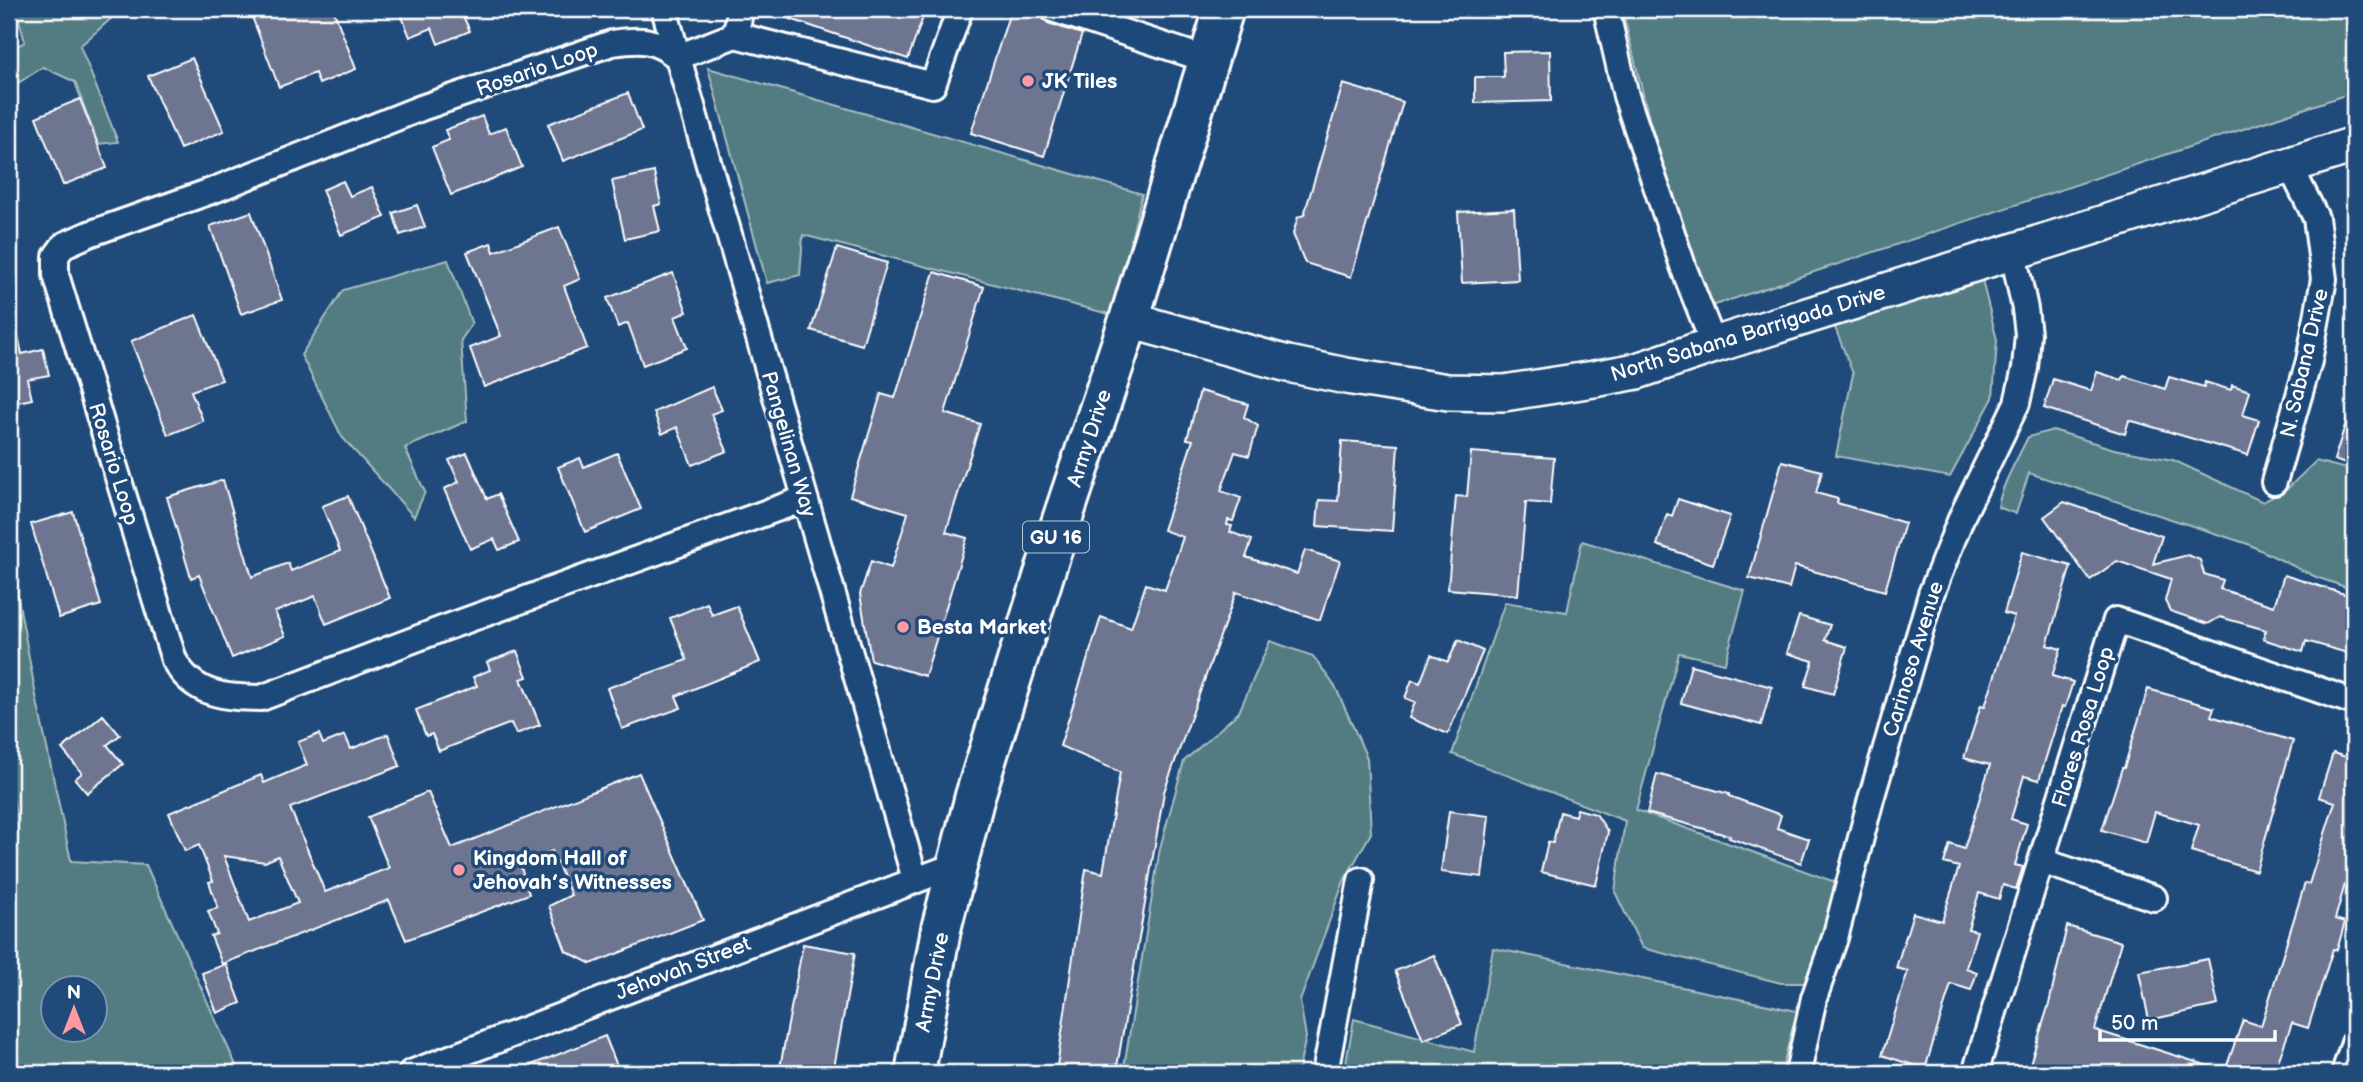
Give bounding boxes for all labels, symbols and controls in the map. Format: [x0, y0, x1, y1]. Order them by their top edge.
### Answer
street label: Rosario Loop [473, 37, 601, 102]
place label: JK Tiles [1042, 69, 1117, 94]
marker: JK Tiles [1020, 73, 1036, 89]
street label: North Sabana Barrigada Drive [1608, 280, 1889, 387]
street label: N. Sabana Drive [2275, 286, 2334, 440]
street label: Pangelinan Way [756, 369, 821, 520]
street label: Army Drive [1062, 386, 1117, 490]
street label: Rosario Loop [83, 400, 144, 528]
road number: GU 16 [1023, 522, 1089, 552]
street label: Carinoso Avenue [1878, 578, 1949, 740]
place label: Besta Market [917, 615, 1047, 640]
marker: Besta Market [895, 619, 911, 635]
street label: Flores Rosa Loop [2047, 644, 2120, 811]
place label: Kingdom Hall of Jehovah’s Witnesses [473, 846, 672, 895]
marker: Kingdom Hall of Jehovah’s Witnesses [451, 862, 467, 878]
street label: Army Drive [911, 930, 954, 1034]
street label: Jehovah Street [612, 931, 755, 1006]
north arrow [38, 974, 108, 1044]
text: N [67, 982, 81, 1005]
scale bar [2100, 998, 2276, 1042]
text: 50 m [2111, 1011, 2158, 1036]

